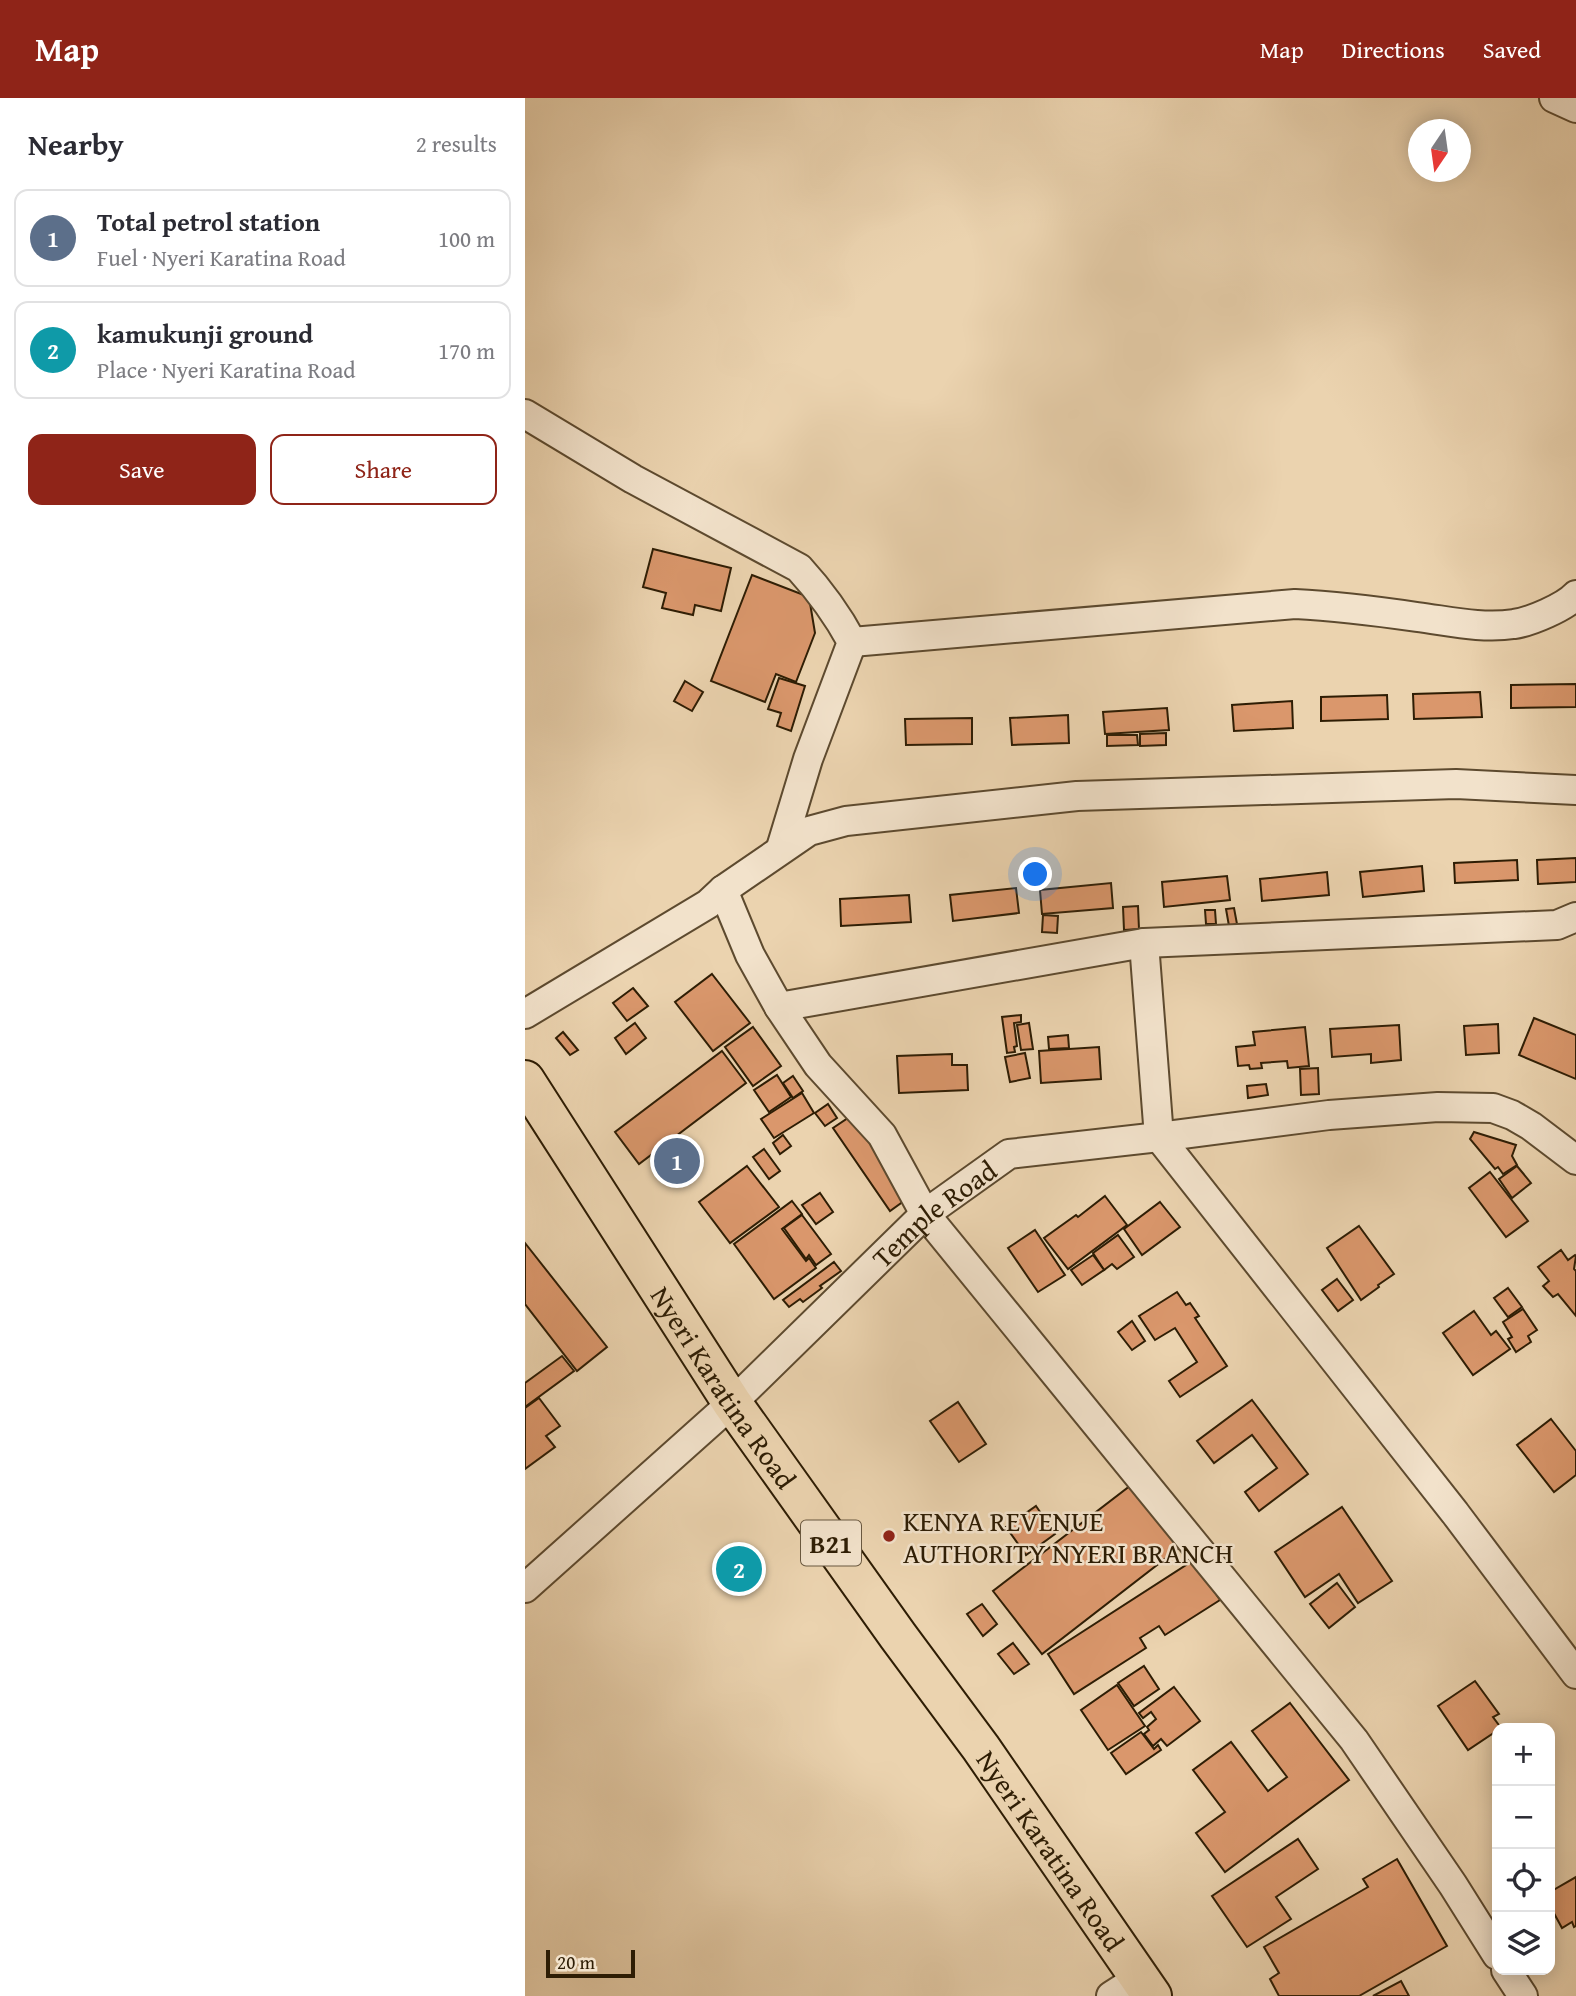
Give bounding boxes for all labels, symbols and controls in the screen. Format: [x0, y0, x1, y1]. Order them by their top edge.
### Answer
text: Map [35, 25, 99, 73]
text: Map [1260, 32, 1304, 67]
text: Directions [1342, 32, 1445, 67]
text: Saved [1483, 32, 1541, 67]
north arrow [1408, 119, 1471, 182]
text: Nearby [28, 122, 124, 166]
text: 2 results [416, 127, 497, 160]
text: Total petrol station [97, 202, 320, 241]
text: 1 [47, 222, 59, 255]
text: 100 m [438, 222, 495, 255]
text: Fuel · Nyeri Karatina Road [97, 241, 346, 274]
text: kamukunji ground [97, 314, 313, 353]
text: 2 [47, 334, 59, 367]
text: 170 m [438, 334, 495, 367]
text: Place · Nyeri Karatina Road [97, 353, 356, 386]
button: Save [28, 434, 256, 505]
button: Share [270, 434, 497, 505]
your location [1018, 857, 1052, 891]
pin: 1 [654, 1135, 700, 1187]
street label: Temple Road [862, 1149, 1005, 1277]
street label: Nyeri Karatina Road [641, 1278, 807, 1497]
place label: KENYA REVENUE AUTHORITY NYERI BRANCH [903, 1500, 1233, 1573]
road number: B21 [801, 1520, 861, 1566]
marker: KENYA REVENUE AUTHORITY NYERI BRANCH [881, 1528, 897, 1544]
pin: 2 [716, 1543, 762, 1595]
map controls [1492, 1723, 1555, 1975]
button: + [1492, 1723, 1555, 1786]
street label: Nyeri Karatina Road [967, 1741, 1135, 1959]
button: − [1492, 1786, 1555, 1849]
button: locate [1492, 1849, 1555, 1912]
button: layers [1492, 1912, 1555, 1975]
scale bar [546, 1947, 635, 1979]
text: 20 m [557, 1948, 595, 1976]

